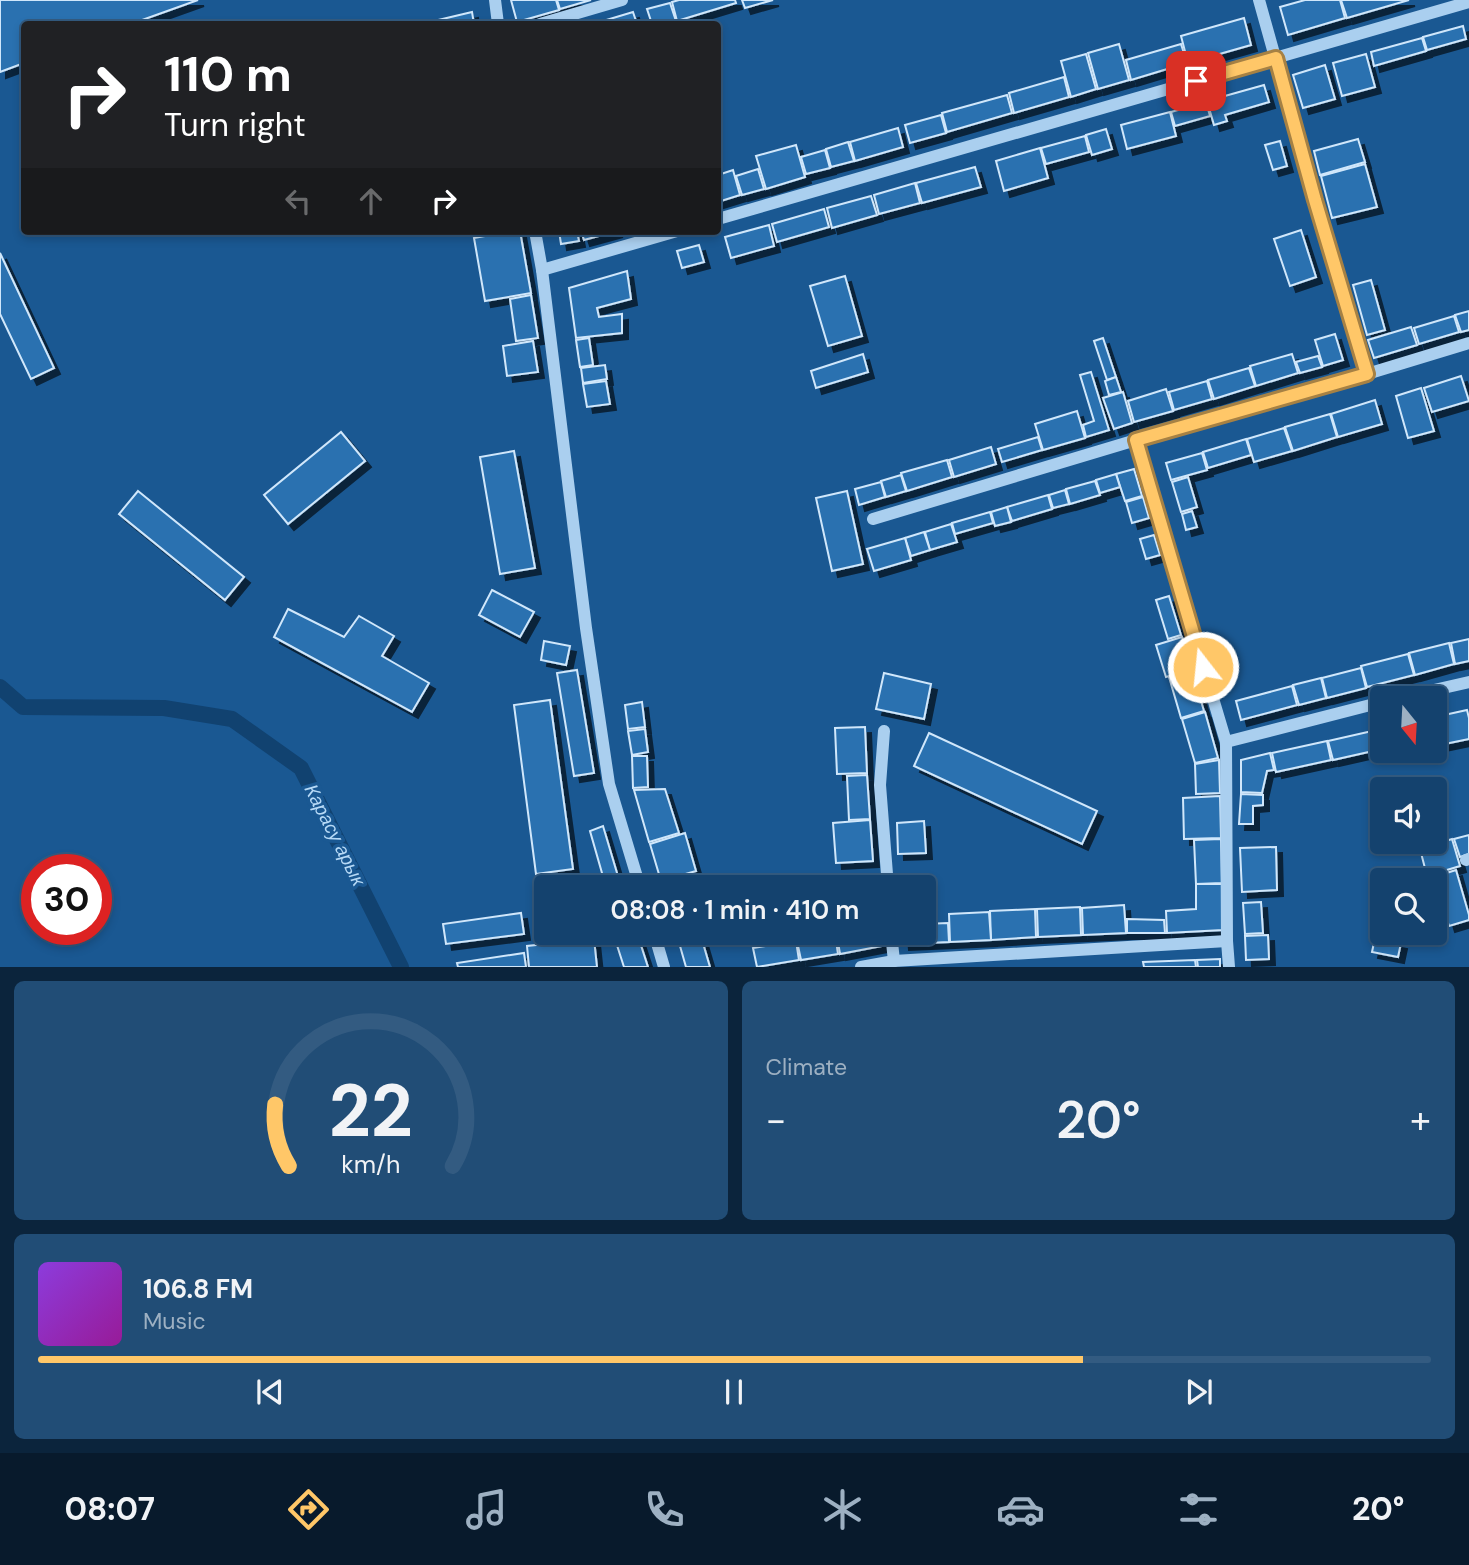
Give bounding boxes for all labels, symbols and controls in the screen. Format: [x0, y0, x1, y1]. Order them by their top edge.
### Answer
text: 110 m [164, 42, 292, 106]
icon: right [49, 49, 140, 140]
pin [1166, 51, 1226, 111]
icon: arrive [1177, 62, 1215, 100]
text: Turn right [164, 104, 306, 146]
icon: left [279, 182, 317, 220]
icon: ahead [352, 182, 390, 220]
icon: right [425, 182, 463, 220]
position arrow [1166, 630, 1240, 704]
north arrow [1370, 686, 1447, 763]
map controls [1370, 686, 1447, 945]
button: sound [1370, 777, 1447, 854]
water label: Карасу арык [299, 780, 372, 891]
speed limit sign: 30 [21, 854, 112, 945]
button: search [1370, 868, 1447, 945]
text: 08:08 · 1 min · 410 m [611, 893, 859, 927]
text: Climate [766, 1052, 847, 1082]
text: 22 [329, 1065, 413, 1160]
text: 20° [1056, 1086, 1141, 1154]
text: − [766, 1095, 786, 1145]
text: + [1410, 1095, 1431, 1145]
text: km/h [341, 1148, 400, 1181]
text: 106.8 FM [143, 1272, 253, 1306]
text: Music [143, 1306, 206, 1336]
icon: previous [251, 1373, 289, 1411]
icon: pause [715, 1373, 753, 1411]
icon: next [1180, 1373, 1218, 1411]
icon: directions [284, 1485, 333, 1534]
icon: music [462, 1485, 511, 1534]
icon: phone [640, 1485, 689, 1534]
icon: climate [818, 1485, 867, 1534]
icon: car [996, 1485, 1045, 1534]
icon: filters [1174, 1485, 1223, 1534]
text: 08:07 [65, 1488, 155, 1530]
text: 20° [1352, 1488, 1404, 1530]

